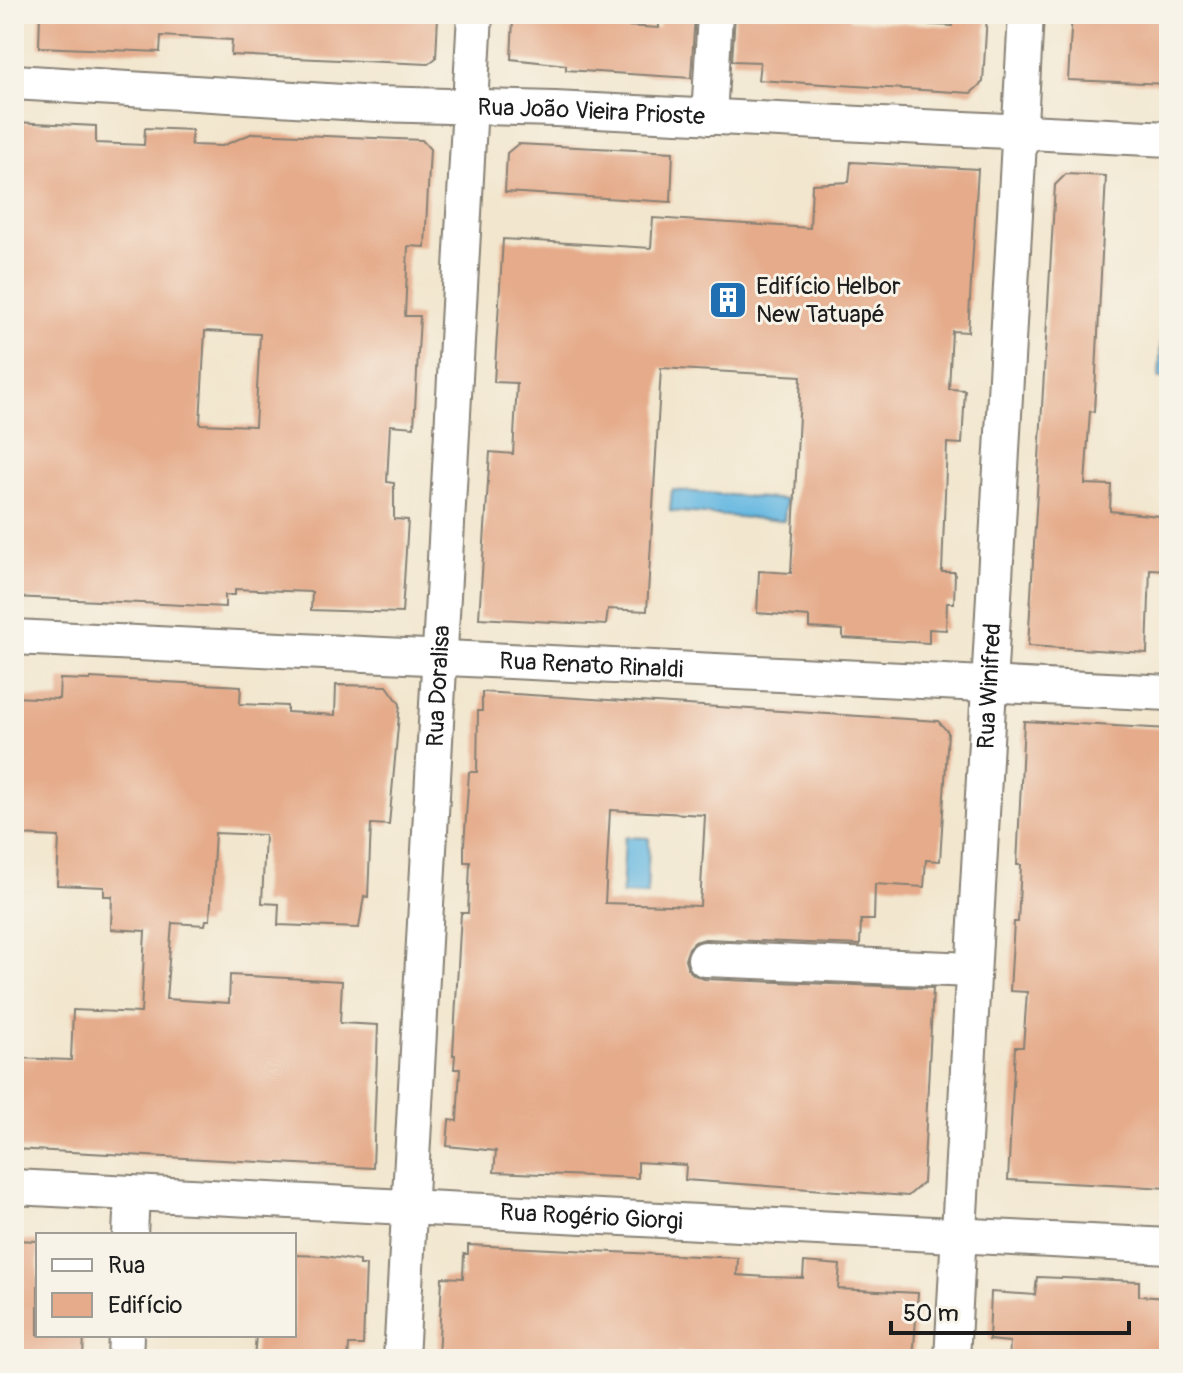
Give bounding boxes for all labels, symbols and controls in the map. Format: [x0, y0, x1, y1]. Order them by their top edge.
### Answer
street label: Rua João Vieira Prioste [477, 93, 706, 131]
place label: Edifício Helbor New Tatuapé [756, 272, 901, 329]
building icon: Edifício Helbor New Tatuapé [707, 279, 749, 321]
street label: Rua Winifred [972, 622, 1007, 750]
street label: Rua Doralisa [421, 624, 456, 748]
street label: Rua Renato Rinaldi [499, 647, 684, 684]
street label: Rua Rogério Giorgi [499, 1198, 683, 1236]
legend [36, 1233, 296, 1337]
text: Rua [108, 1251, 145, 1280]
scale bar [891, 1285, 1129, 1335]
text: Edifício [108, 1291, 182, 1320]
text: 50 m [903, 1299, 959, 1328]

